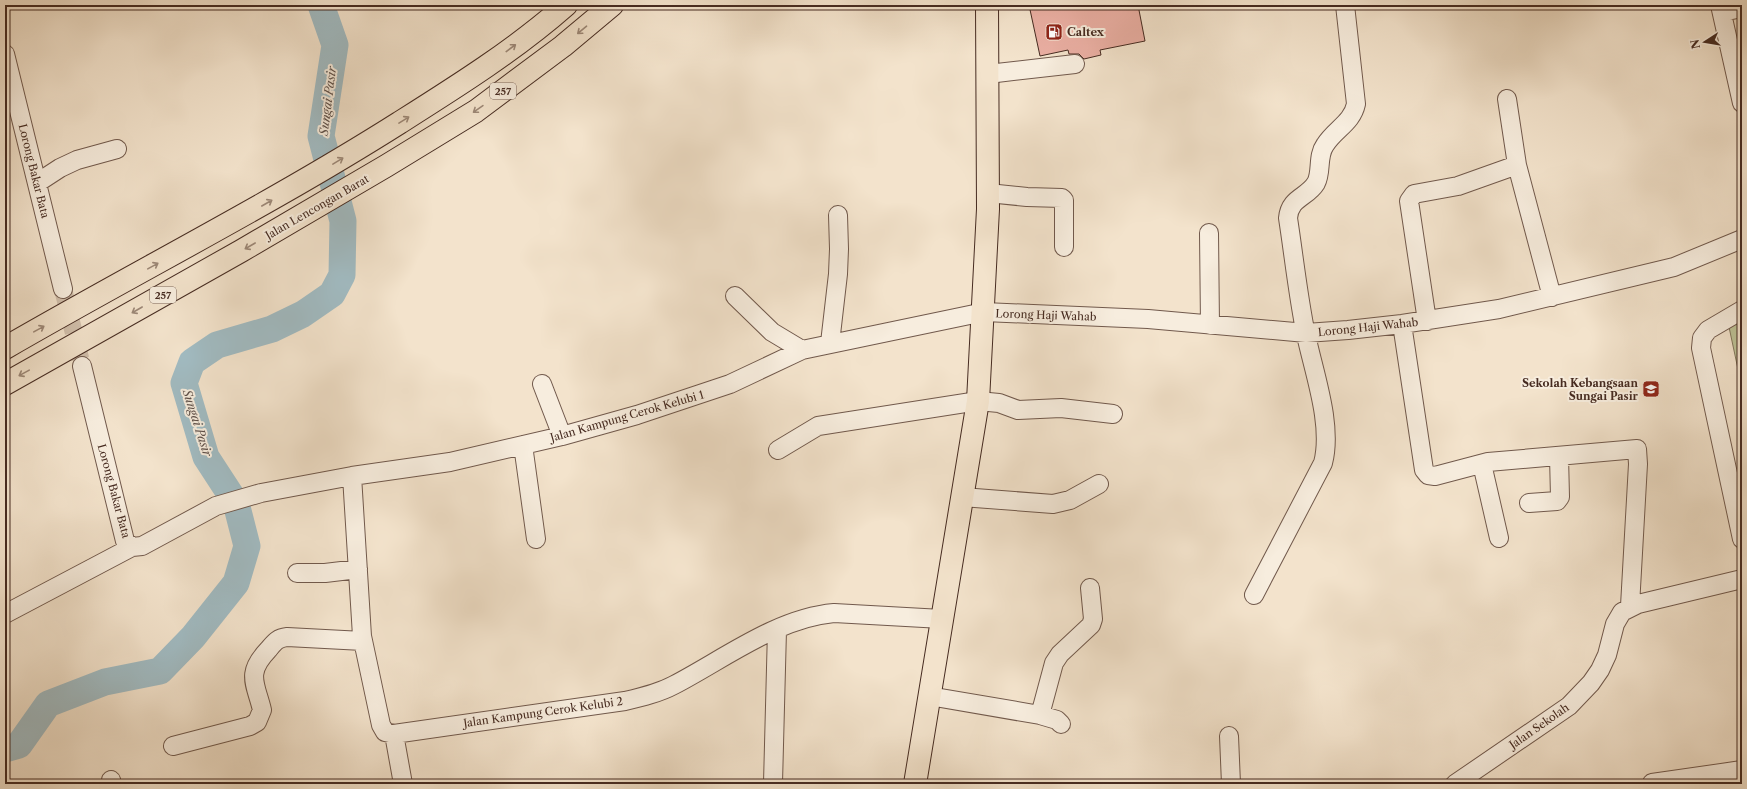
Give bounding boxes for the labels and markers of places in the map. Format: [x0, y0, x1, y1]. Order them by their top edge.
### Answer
fuel station icon: Caltex [1044, 22, 1064, 42]
place label: Caltex [1067, 25, 1105, 39]
place label: Sekolah Kebangsaan Sungai Pasir [1522, 376, 1639, 403]
school or university icon: Sekolah Kebangsaan Sungai Pasir [1641, 379, 1661, 399]

